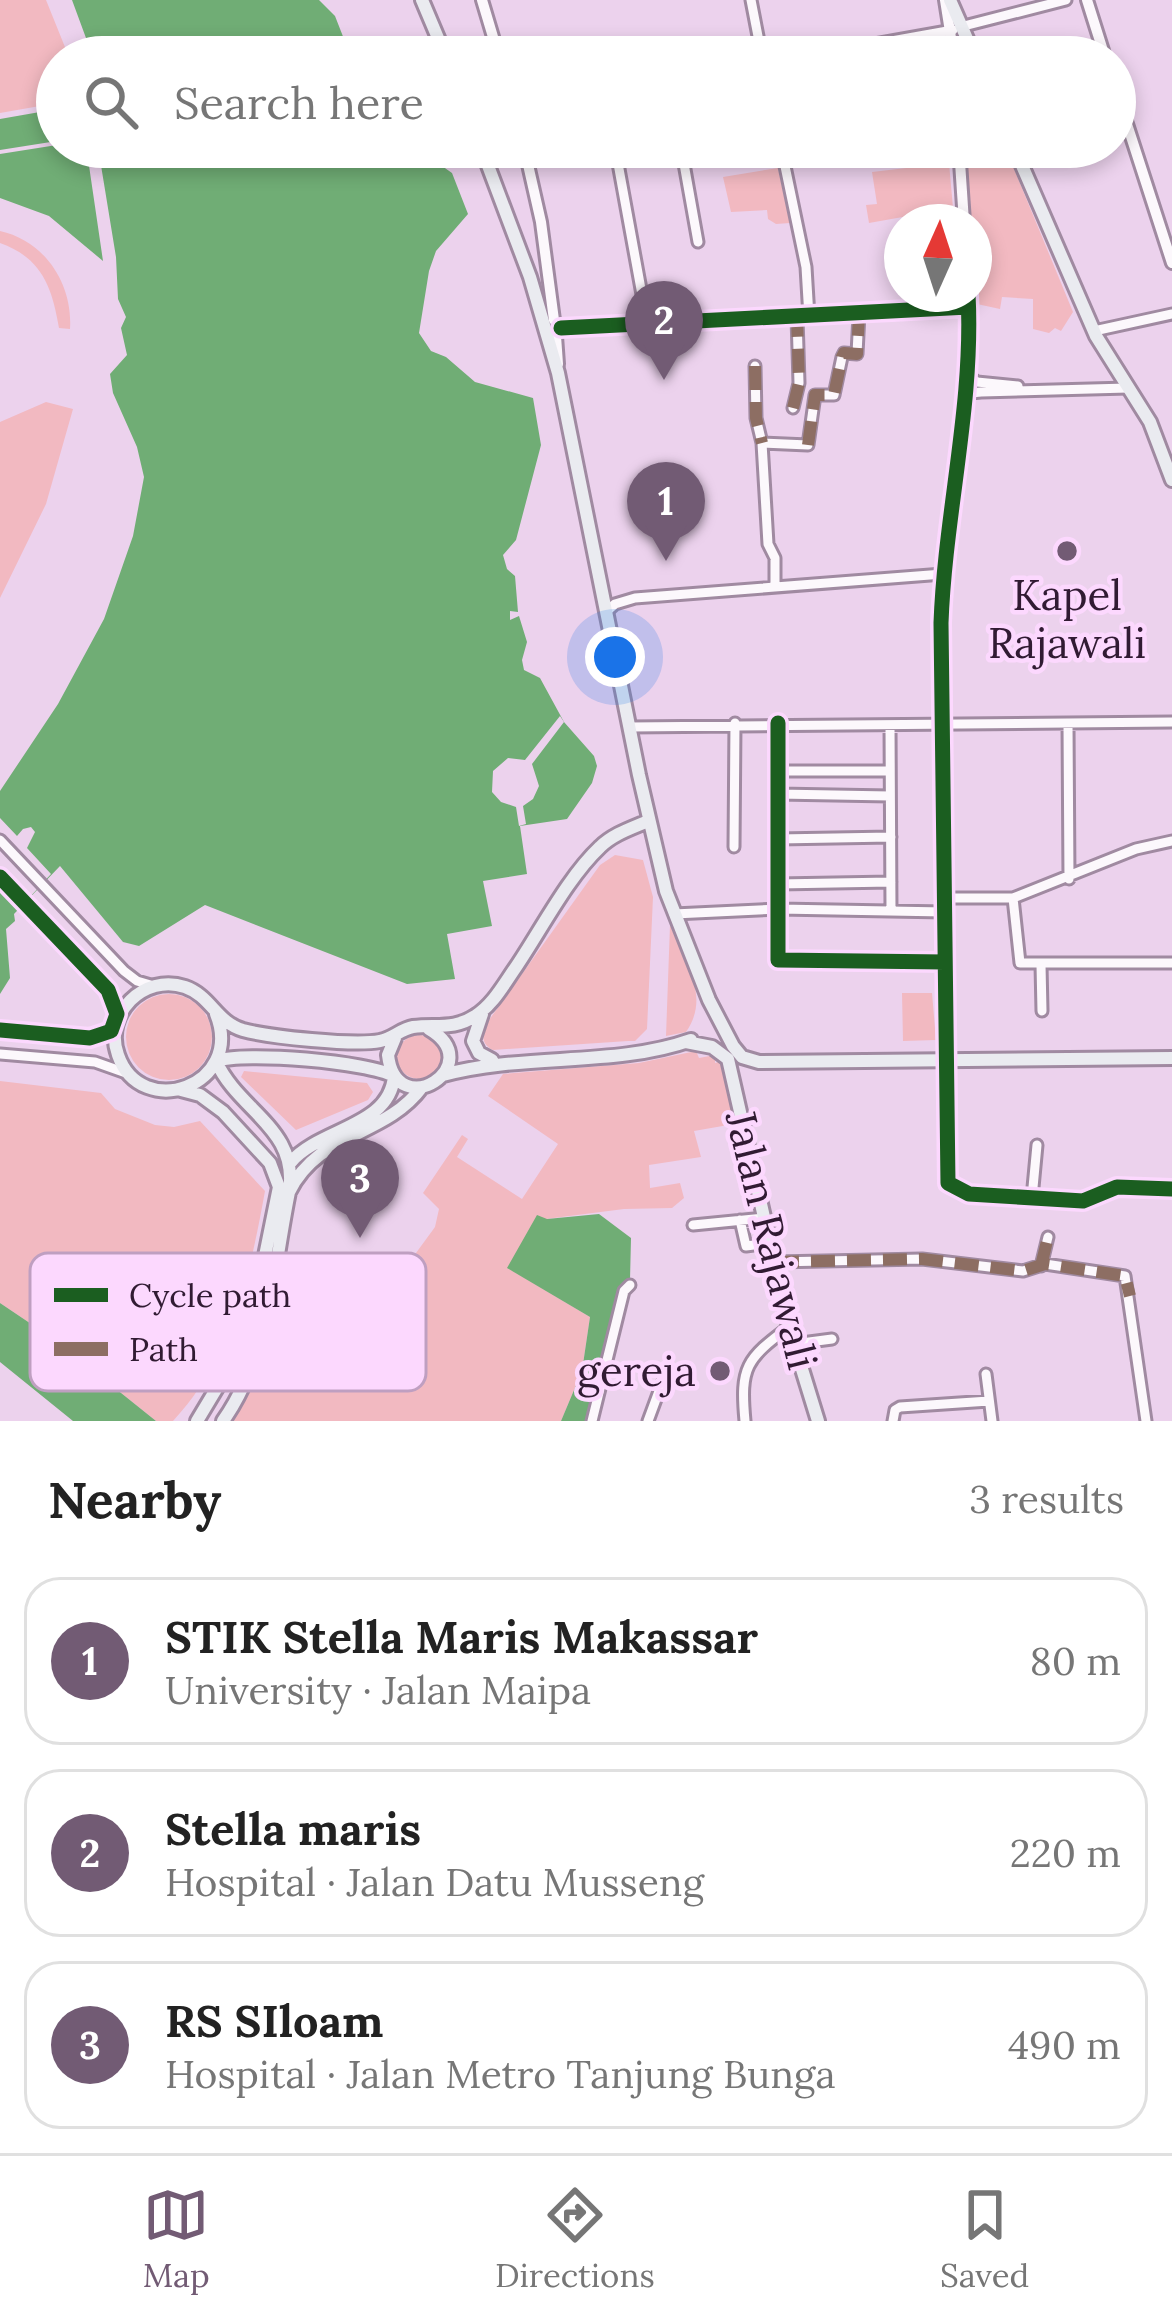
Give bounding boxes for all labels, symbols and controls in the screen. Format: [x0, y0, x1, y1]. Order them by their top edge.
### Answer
search box [36, 36, 1136, 168]
icon: search [78, 69, 144, 135]
text: Search here [174, 74, 424, 131]
north arrow [884, 204, 992, 312]
pin: 2 [625, 281, 703, 380]
pin: 1 [627, 462, 705, 561]
marker: Kapel Rajawali [1054, 538, 1080, 564]
place label: Kapel Rajawali [988, 568, 1146, 670]
your location [585, 627, 645, 687]
street label: Jalan Rajawali [714, 1104, 830, 1375]
pin: 3 [321, 1139, 399, 1238]
legend [30, 1253, 426, 1391]
text: Cycle path [129, 1274, 291, 1316]
text: Path [129, 1328, 198, 1370]
place label: gereja [577, 1344, 696, 1398]
marker: gereja [707, 1358, 733, 1384]
text: Nearby [48, 1467, 221, 1532]
text: 3 results [969, 1474, 1124, 1524]
text: STIK Stella Maris Makassar [165, 1608, 758, 1665]
text: 1 [82, 1636, 98, 1686]
text: 80 m [1030, 1636, 1121, 1686]
text: University · Jalan Maipa [165, 1665, 591, 1715]
text: Stella maris [165, 1800, 421, 1857]
text: 2 [80, 1828, 100, 1878]
text: 220 m [1010, 1828, 1121, 1878]
text: Hospital · Jalan Datu Musseng [165, 1857, 704, 1907]
text: RS SIloam [165, 1992, 383, 2049]
text: 3 [79, 2020, 101, 2070]
text: 490 m [1008, 2020, 1121, 2070]
text: Hospital · Jalan Metro Tanjung Bunga [165, 2049, 836, 2099]
tab: Map [143, 2182, 210, 2296]
tab: Directions [495, 2182, 655, 2296]
tab: Saved [940, 2182, 1029, 2296]

